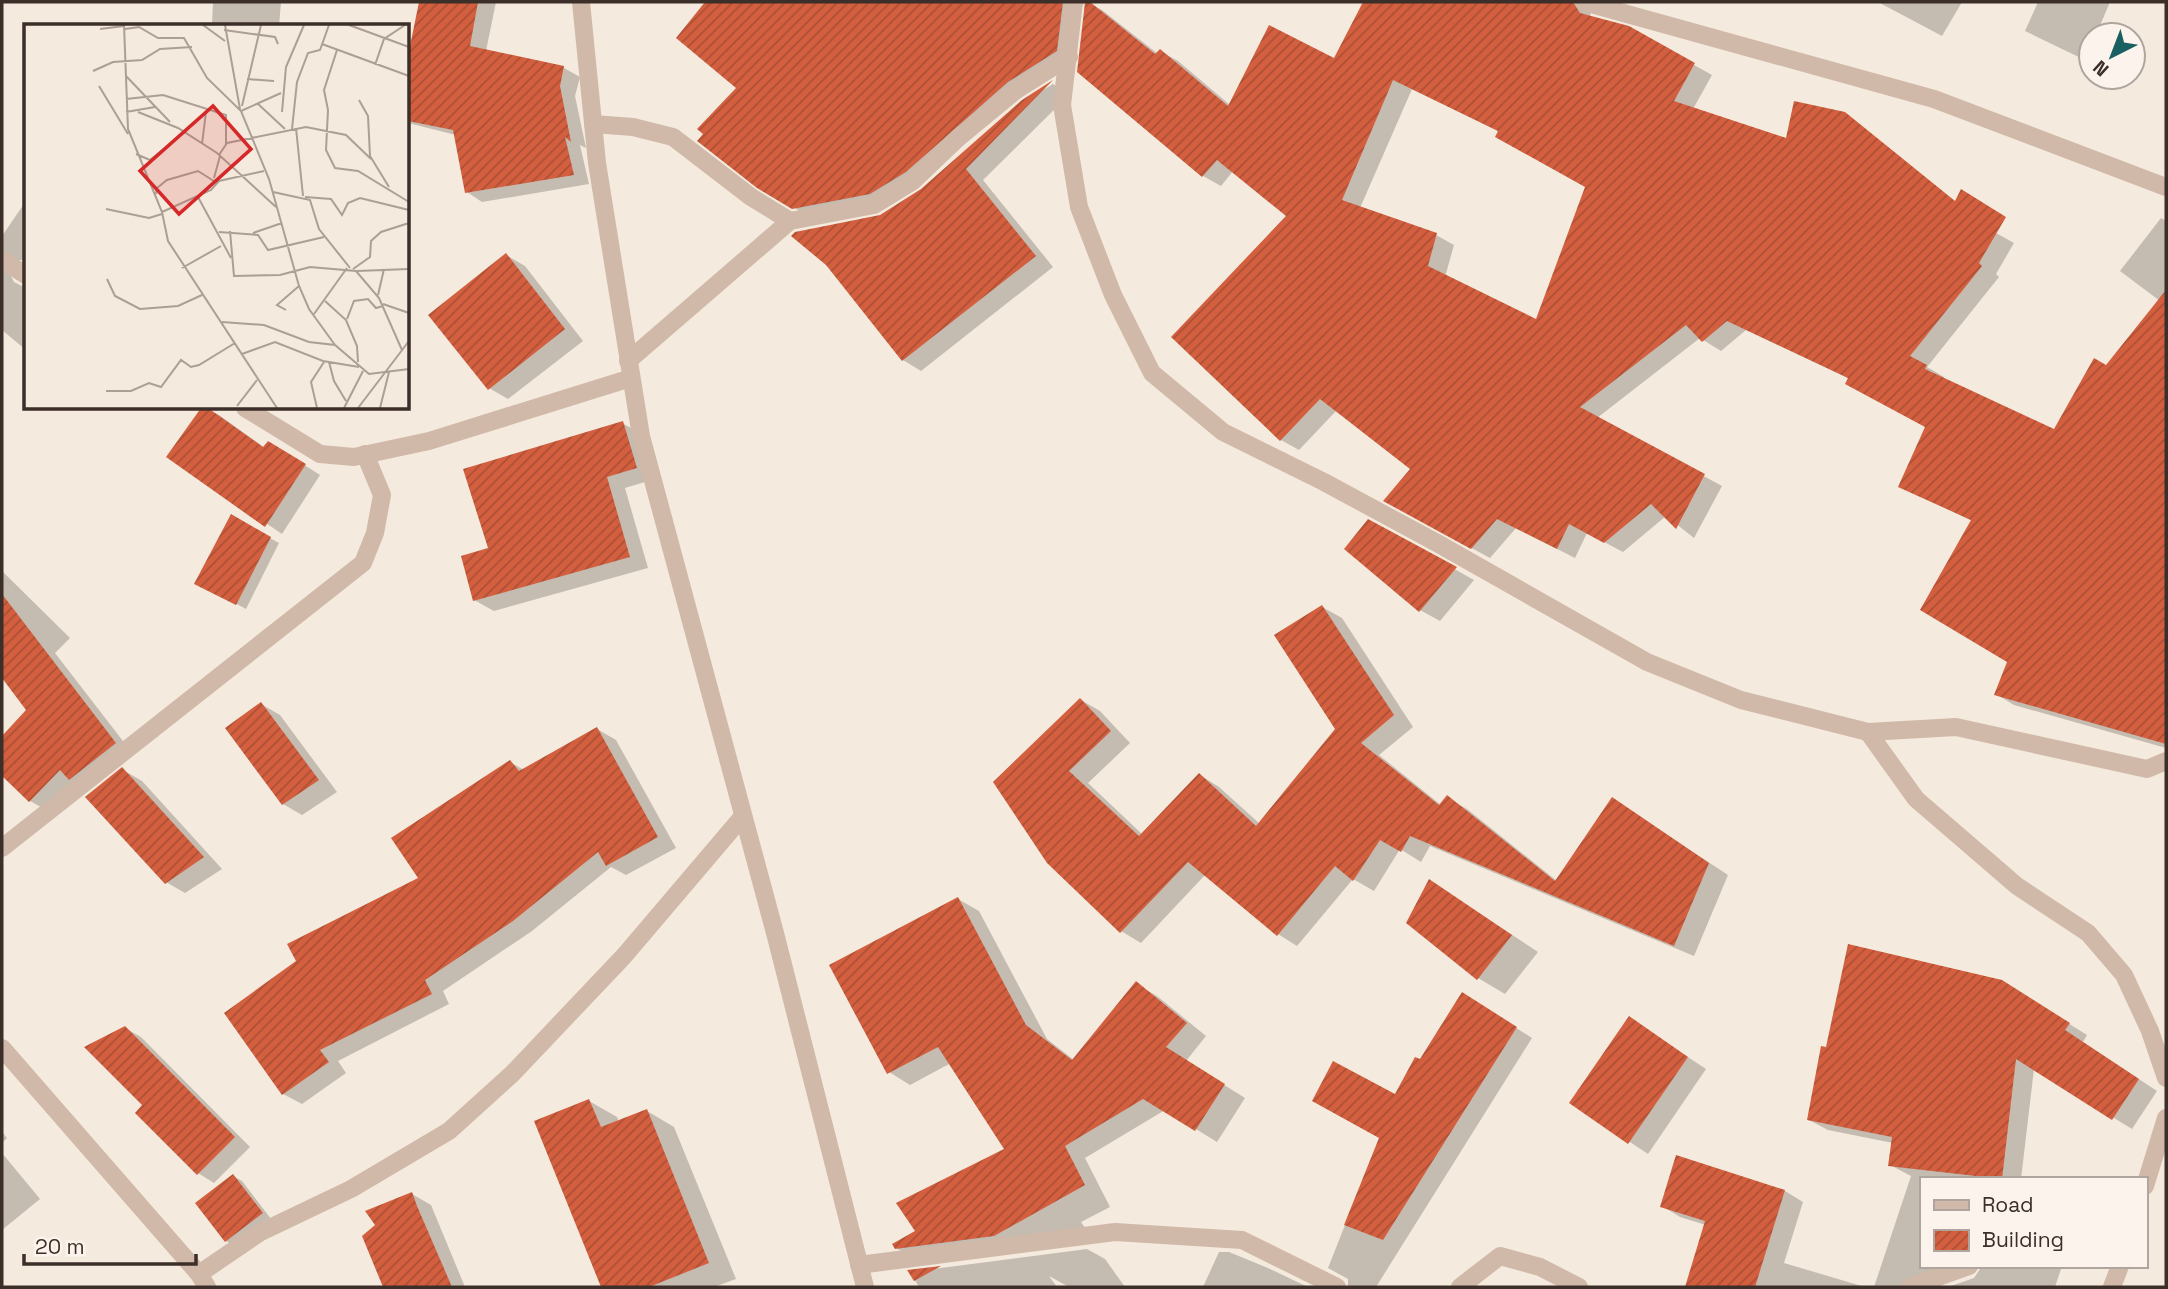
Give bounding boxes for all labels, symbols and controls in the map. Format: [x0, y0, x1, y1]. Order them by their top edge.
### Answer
north arrow [2077, 21, 2147, 91]
inset map [24, 24, 410, 410]
text: N [2088, 55, 2114, 82]
legend [1920, 1177, 2147, 1268]
text: Road [1982, 1191, 2034, 1218]
scale bar [24, 1222, 196, 1266]
text: Building [1982, 1226, 2064, 1253]
text: 20 m [35, 1233, 85, 1260]

